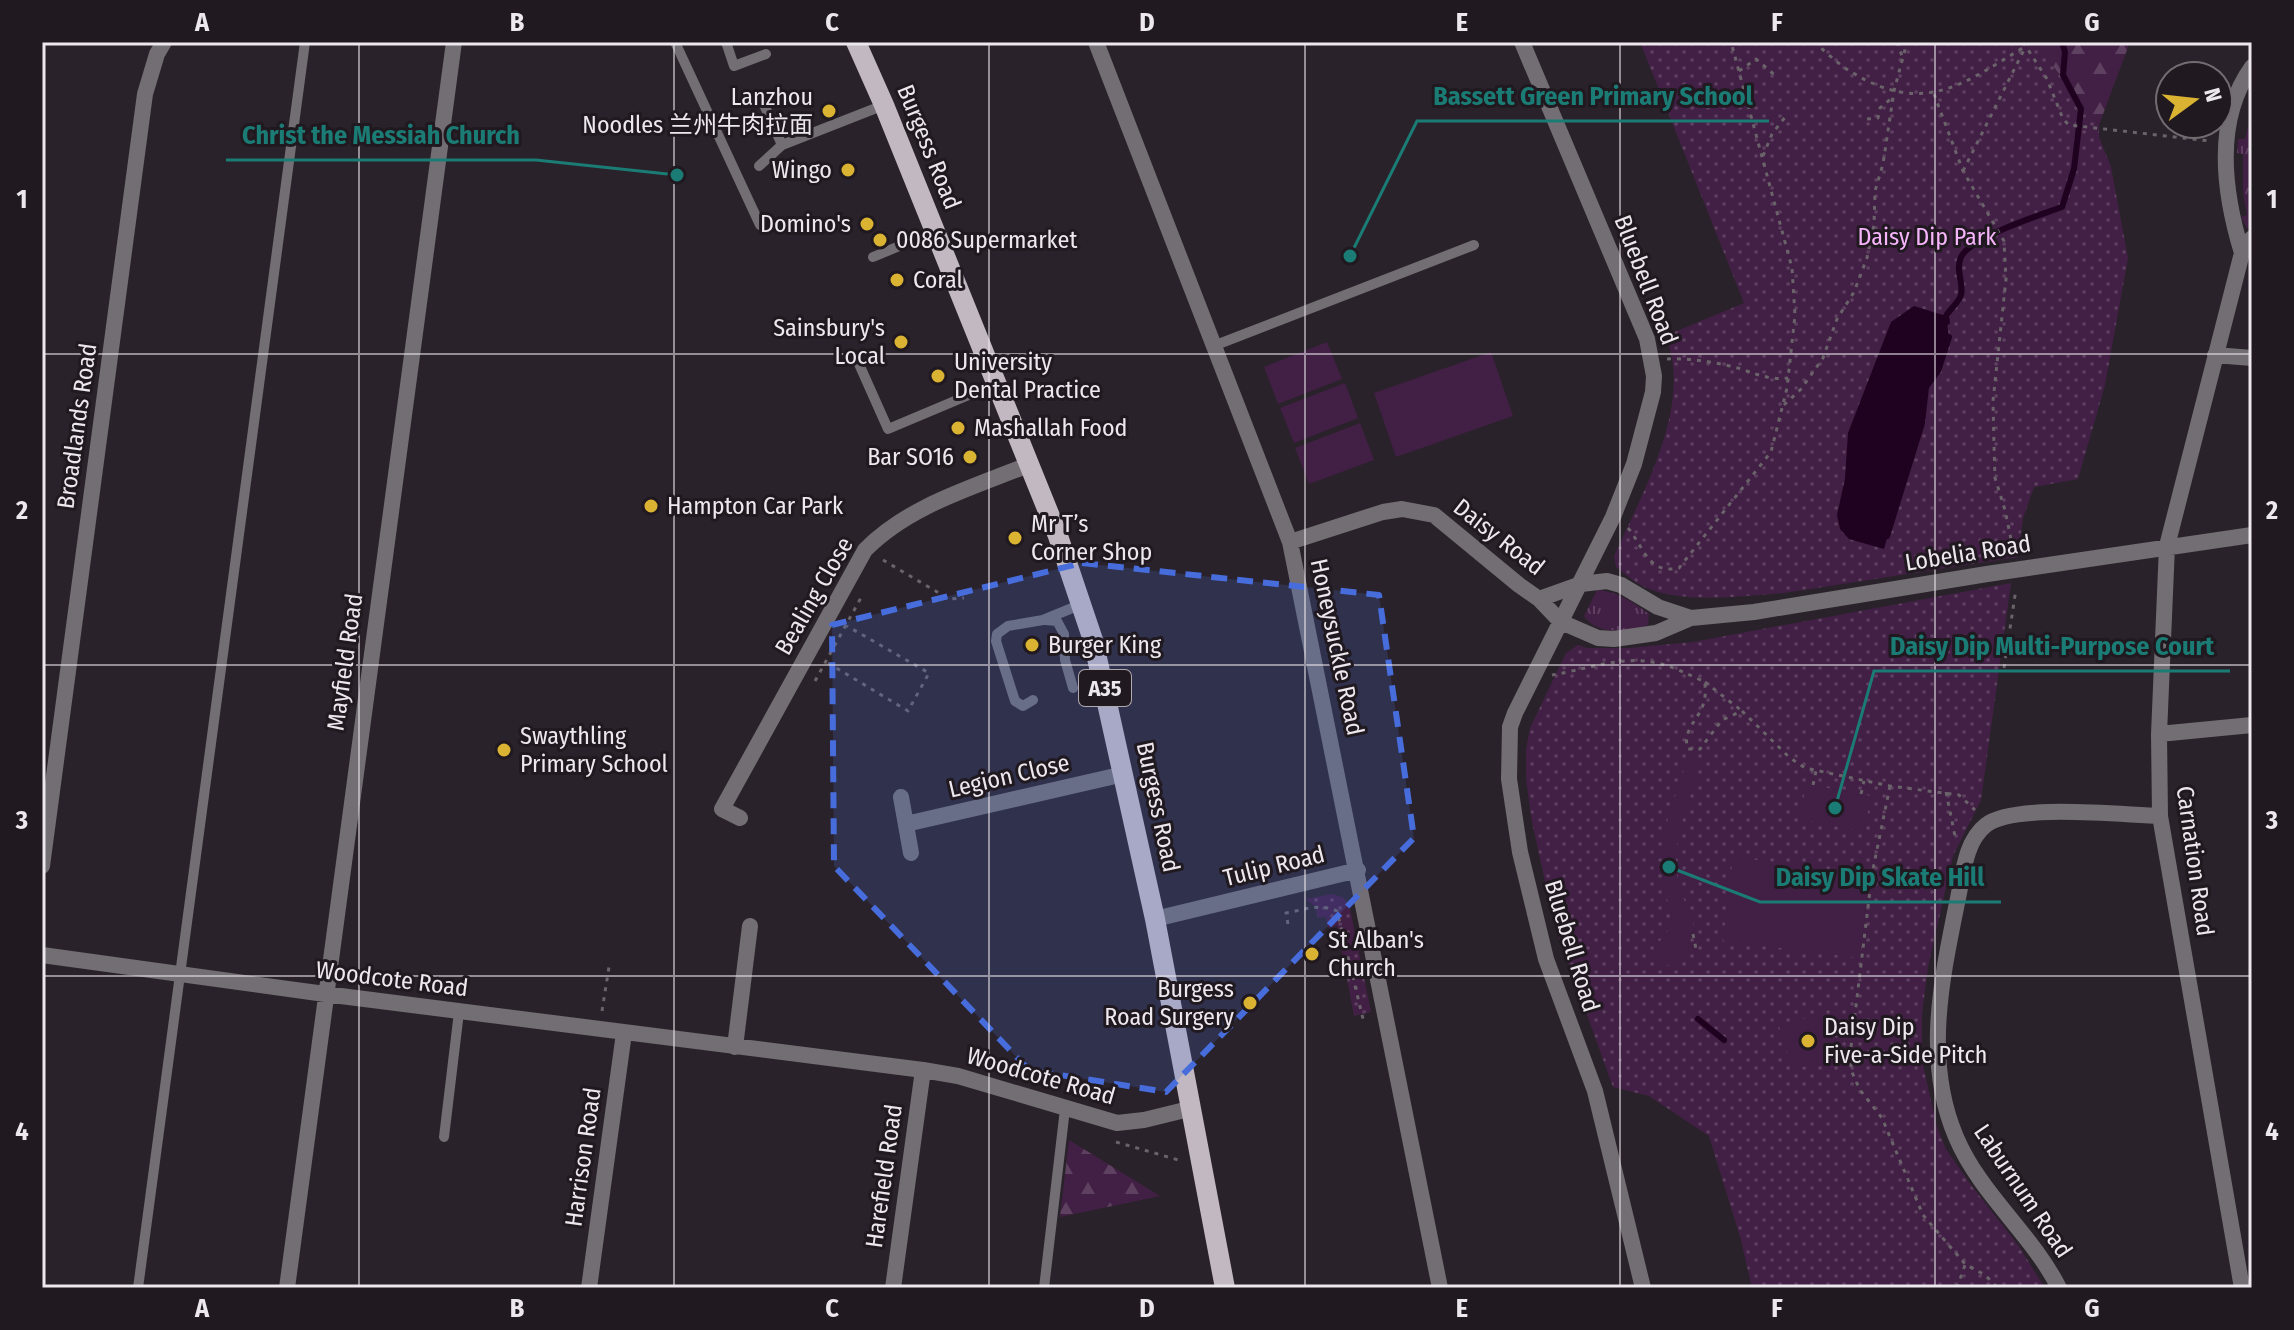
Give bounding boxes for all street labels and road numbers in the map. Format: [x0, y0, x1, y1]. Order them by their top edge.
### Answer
street label: Burgess Road [891, 81, 967, 213]
street label: Bluebell Road [1608, 211, 1684, 349]
street label: Broadlands Road [52, 341, 102, 511]
street label: Daisy Road [1448, 493, 1550, 581]
street label: Lobelia Road [1903, 529, 2033, 577]
street label: Bealing Close [769, 532, 859, 660]
street label: Honeysuckle Road [1305, 556, 1369, 738]
street label: Mayfield Road [322, 592, 368, 732]
road number: A35 [1079, 670, 1131, 706]
street label: Burgess Road [1131, 739, 1185, 875]
street label: Legion Close [946, 749, 1072, 803]
street label: Carnation Road [2171, 784, 2219, 938]
street label: Tulip Road [1221, 840, 1327, 892]
street label: Bluebell Road [1539, 877, 1605, 1015]
street label: Woodcote Road [314, 956, 470, 1002]
street label: Woodcote Road [964, 1041, 1118, 1111]
street label: Harrison Road [559, 1086, 607, 1228]
street label: Harefield Road [860, 1102, 908, 1250]
street label: Laburnum Road [1968, 1119, 2078, 1263]

